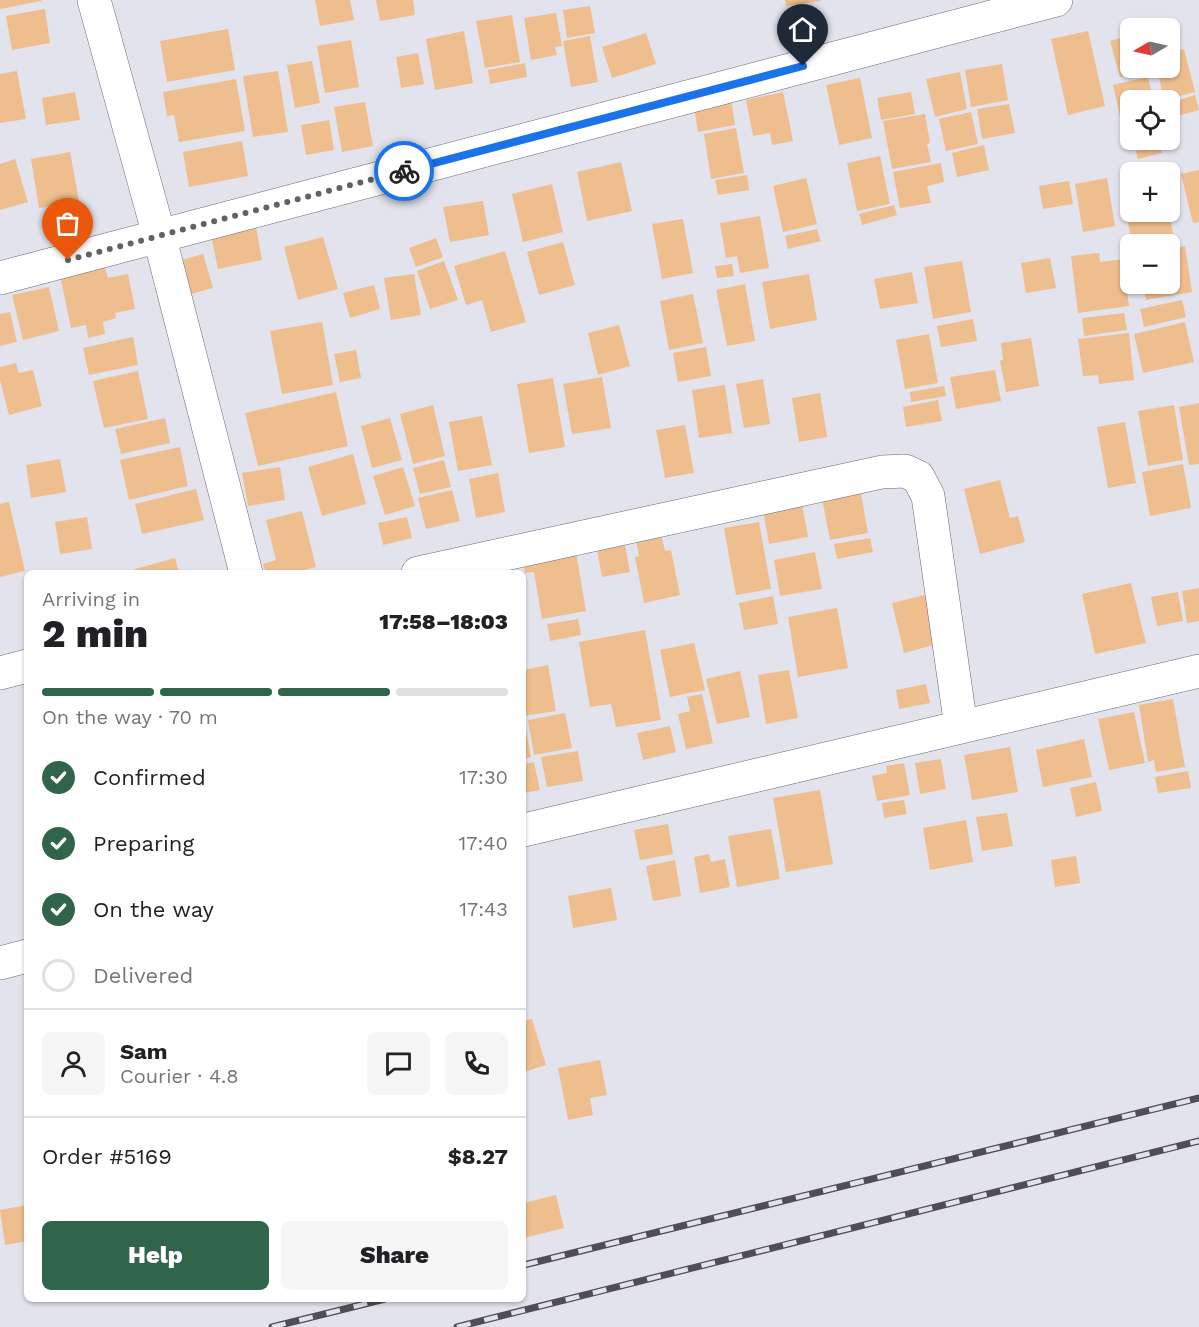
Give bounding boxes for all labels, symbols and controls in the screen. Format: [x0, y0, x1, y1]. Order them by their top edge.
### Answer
pin [777, 4, 828, 66]
icon: home [786, 13, 819, 46]
north arrow [1120, 18, 1180, 78]
map controls [1120, 18, 1180, 294]
button: locate [1120, 90, 1180, 150]
courier [374, 141, 434, 201]
icon: bike [388, 155, 421, 188]
button: + [1120, 162, 1180, 222]
pin [42, 198, 93, 260]
icon: bag [51, 207, 84, 240]
button: − [1120, 234, 1180, 294]
text: Arriving in [42, 587, 140, 611]
text: 17:58–18:03 [379, 609, 508, 634]
text: 2 min [42, 611, 148, 656]
text: On the way · 70 m [42, 705, 218, 729]
icon: check [42, 761, 75, 794]
text: Confirmed [93, 765, 206, 790]
text: 17:30 [459, 765, 508, 789]
icon: check [42, 827, 75, 860]
text: Preparing [93, 831, 194, 856]
text: 17:40 [458, 831, 508, 855]
icon: check [42, 893, 75, 926]
text: On the way [93, 897, 214, 922]
text: 17:43 [459, 897, 508, 921]
text: Delivered [93, 963, 193, 988]
button: person [42, 1032, 105, 1095]
button: chat [367, 1032, 430, 1095]
button: phone [445, 1032, 508, 1095]
text: Sam [120, 1039, 168, 1064]
text: Courier · 4.8 [120, 1064, 239, 1088]
text: Order #5169 [42, 1144, 172, 1169]
text: $8.27 [448, 1144, 508, 1169]
button: Help [42, 1221, 269, 1290]
button: Share [281, 1221, 508, 1290]

